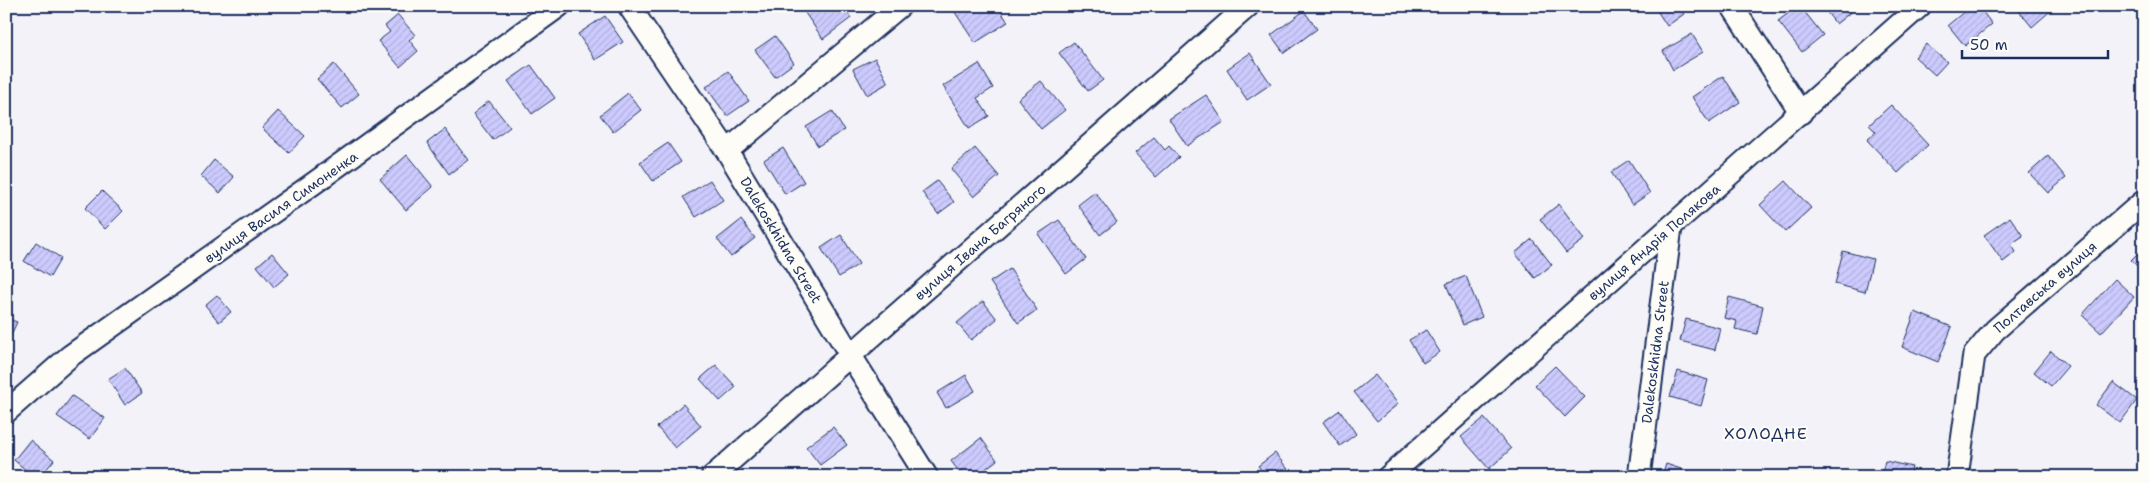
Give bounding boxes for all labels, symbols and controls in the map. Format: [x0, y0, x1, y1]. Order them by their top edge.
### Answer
scale bar [1962, 28, 2109, 60]
text: 50 m [1970, 35, 2008, 55]
street label: вулиця Василя Симоненка [201, 147, 361, 267]
street label: Dalekoskhidna Street [736, 174, 826, 306]
street label: вулиця Андрія Полякова [1584, 179, 1724, 304]
street label: вулиця Івана Багряного [910, 180, 1050, 304]
street label: Полтавська вулиця [1990, 237, 2100, 337]
street label: Dalekoskhidna Street [1637, 279, 1673, 425]
district label: ХОЛОДНЕ [1724, 423, 1808, 444]

